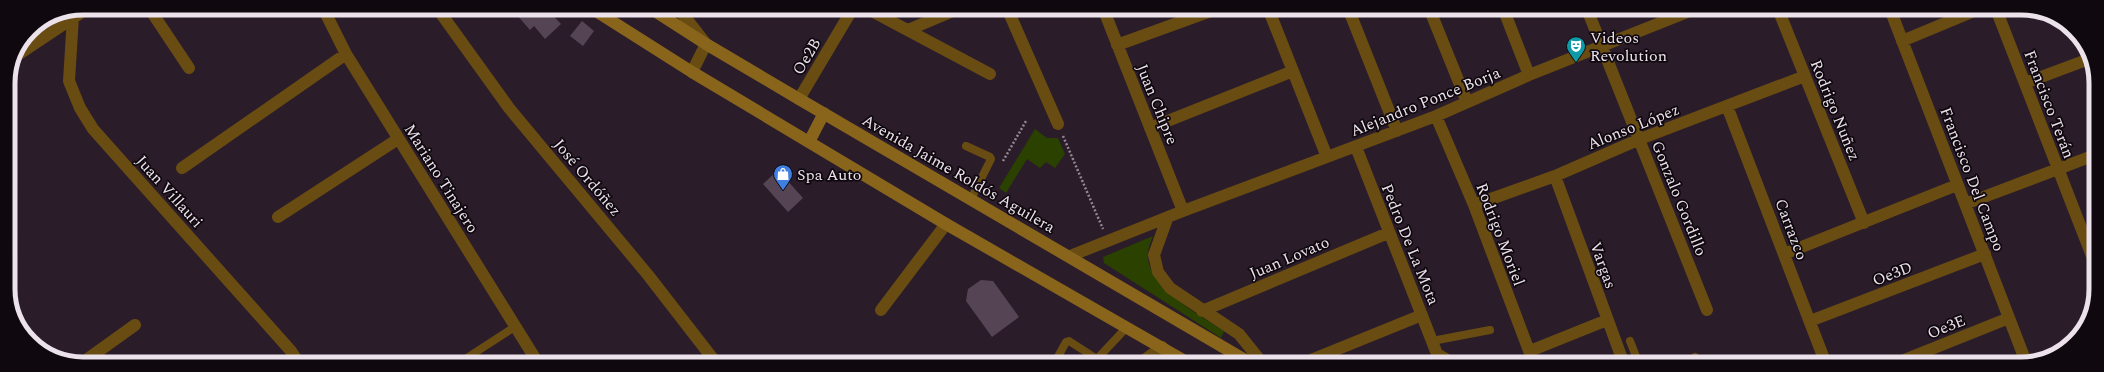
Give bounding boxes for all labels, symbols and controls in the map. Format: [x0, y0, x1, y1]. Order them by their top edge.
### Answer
place label: Videos Revolution [1590, 26, 1667, 68]
street label: Oe2B [786, 34, 827, 79]
theatre icon: Videos Revolution [1565, 35, 1587, 63]
street label: Francisco Terán [2017, 47, 2081, 162]
street label: Rodrigo Nuñez [1804, 56, 1866, 165]
street label: Juan Chipre [1130, 60, 1184, 148]
street label: Alejandro Ponce Borja [1347, 61, 1504, 143]
street label: Alonso López [1584, 98, 1683, 156]
street label: Francisco Del Campo [1933, 104, 2011, 255]
street label: Avenida Jaime Roldós Aguilera [857, 109, 1060, 239]
street label: Mariano Tinajero [398, 119, 484, 238]
street label: José Ordóñez [548, 134, 627, 222]
street label: Gonzalo Gordillo [1645, 137, 1713, 260]
street label: Juan Villauri [130, 150, 208, 233]
shop icon: Spa Auto [772, 163, 794, 191]
place label: Spa Auto [797, 163, 861, 187]
street label: Rodrigo Moriel [1469, 179, 1531, 289]
street label: Pedro De La Mota [1375, 180, 1445, 309]
street label: Carrazco [1768, 195, 1814, 263]
street label: Juan Lovato [1246, 230, 1333, 286]
street label: Vargas [1583, 238, 1623, 292]
street label: Oe3D [1869, 255, 1916, 292]
street label: Oe3E [1924, 308, 1969, 345]

